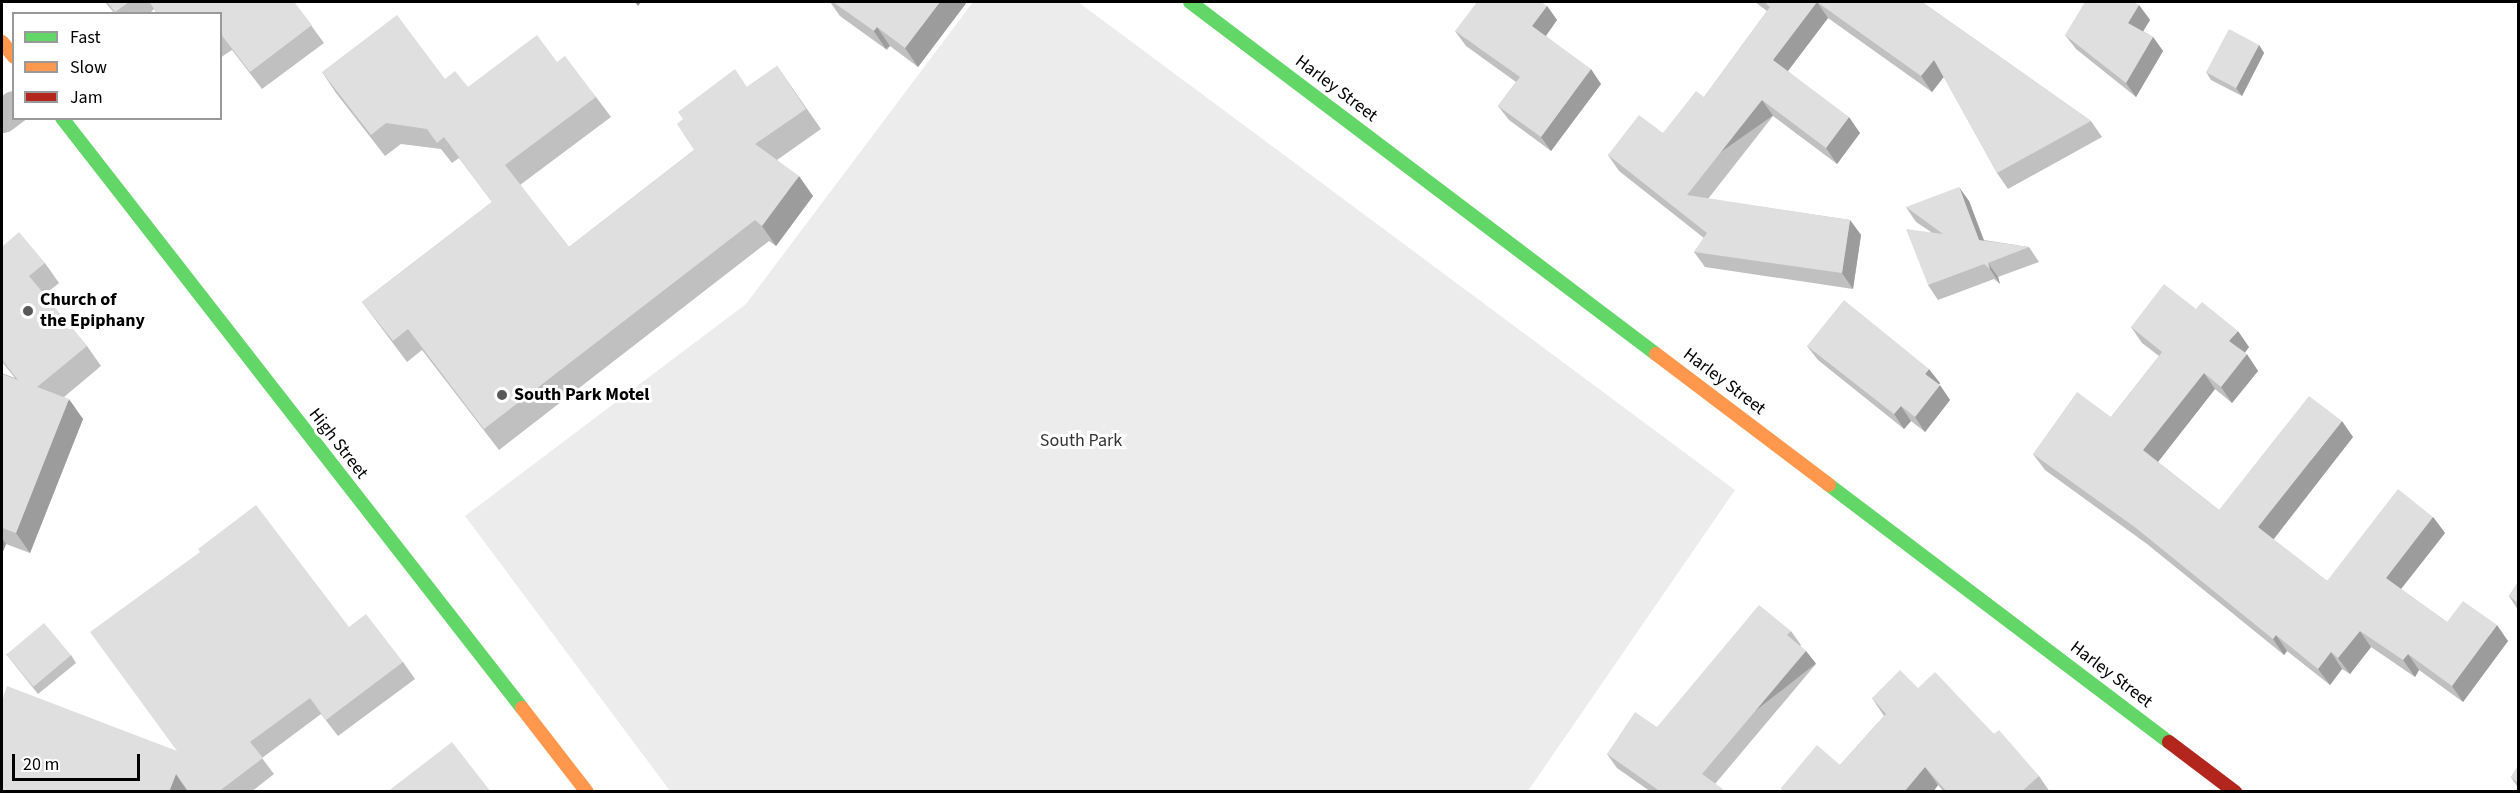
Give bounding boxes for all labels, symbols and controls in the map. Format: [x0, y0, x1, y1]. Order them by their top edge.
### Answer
legend [12, 12, 222, 120]
text: Fast [70, 25, 101, 50]
street label: Harley Street [1290, 51, 1382, 127]
text: Slow [70, 55, 107, 80]
text: Jam [70, 85, 103, 110]
place label: Church of the Epiphany [40, 290, 145, 332]
marker: Church of the Epiphany [21, 304, 35, 318]
street label: Harley Street [1678, 344, 1770, 420]
place label: South Park Motel [514, 384, 649, 406]
marker: South Park Motel [495, 388, 509, 402]
street label: High Street [304, 404, 372, 484]
park label: South Park [1040, 430, 1122, 452]
street label: Harley Street [2065, 637, 2157, 713]
scale bar [15, 742, 142, 780]
text: 20 m [23, 752, 59, 777]

